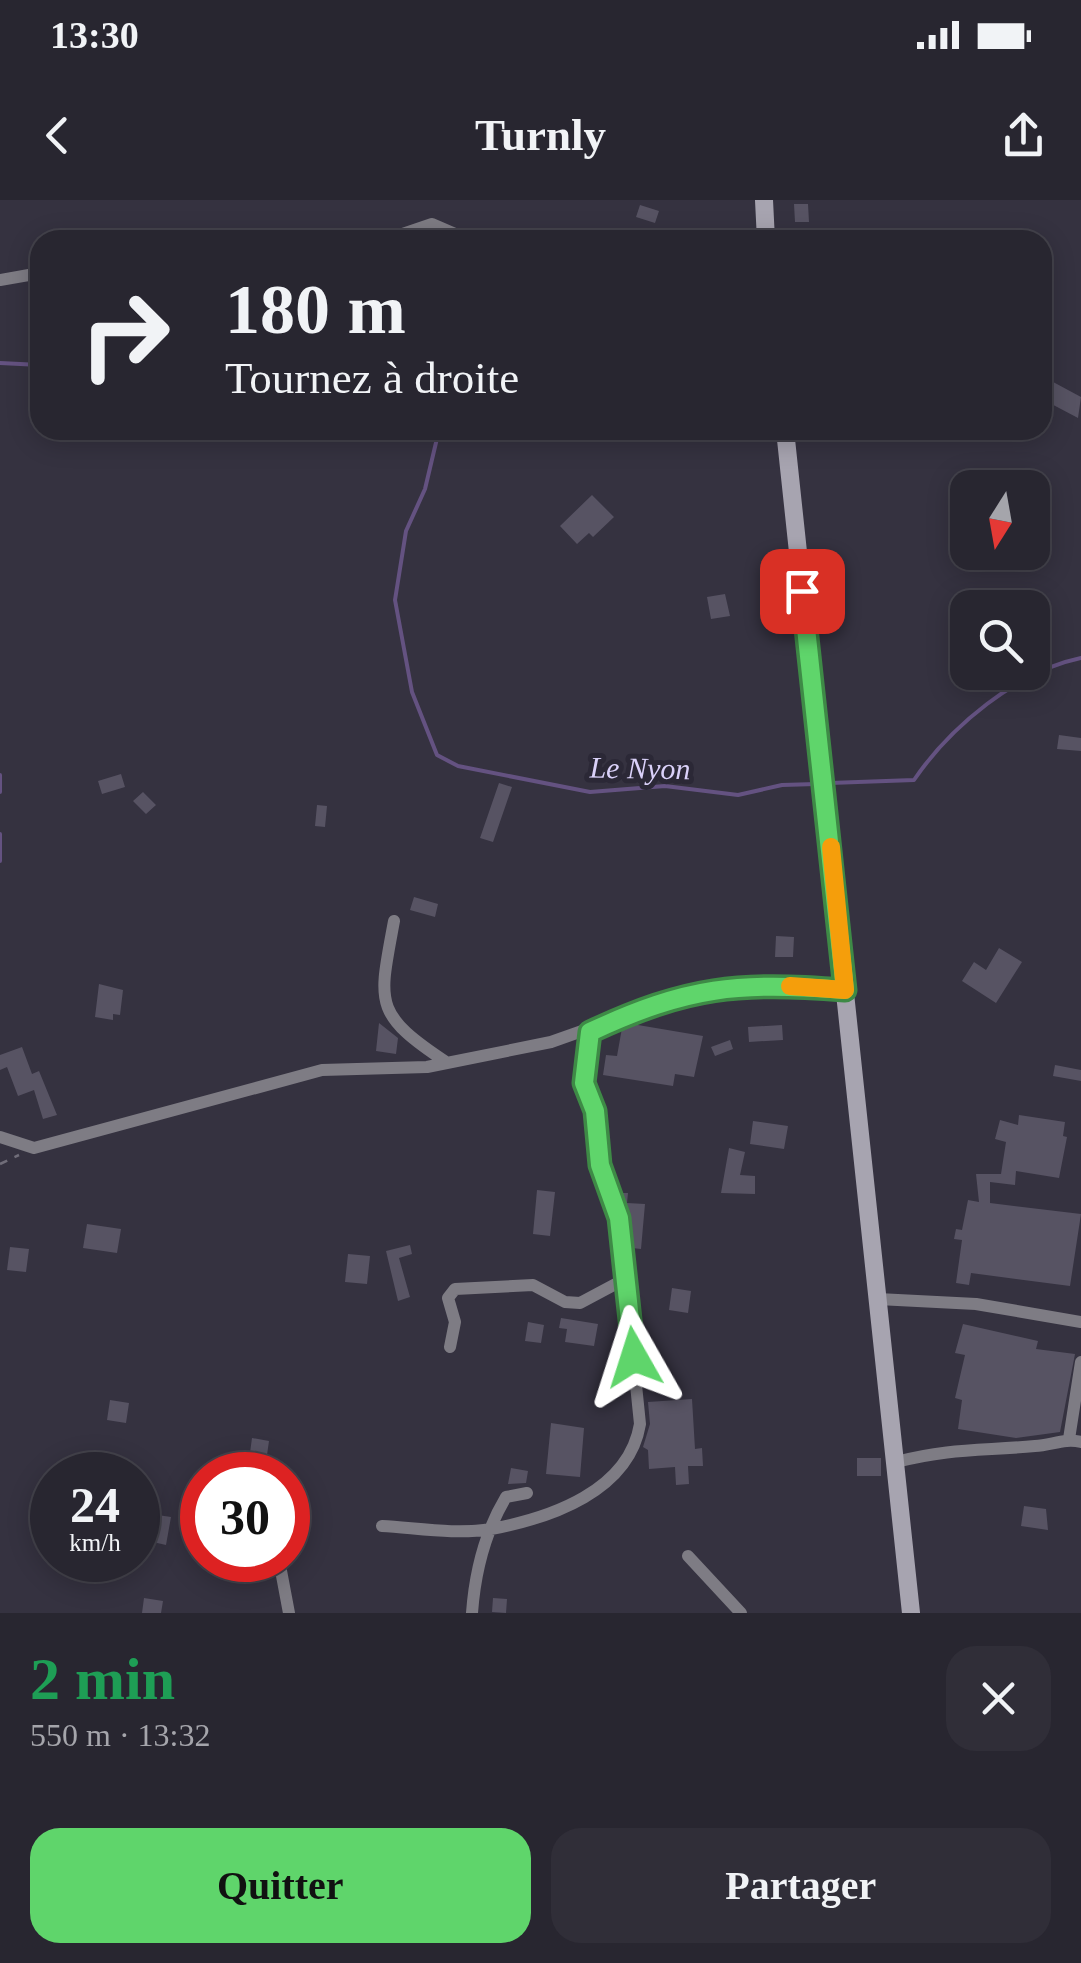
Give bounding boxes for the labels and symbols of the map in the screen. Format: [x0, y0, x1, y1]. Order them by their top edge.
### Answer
north arrow [950, 470, 1050, 570]
pin [760, 549, 845, 634]
water label: Le Nyon [588, 751, 691, 785]
position arrow [582, 1305, 686, 1409]
speed limit sign: 30 [180, 1452, 310, 1582]

